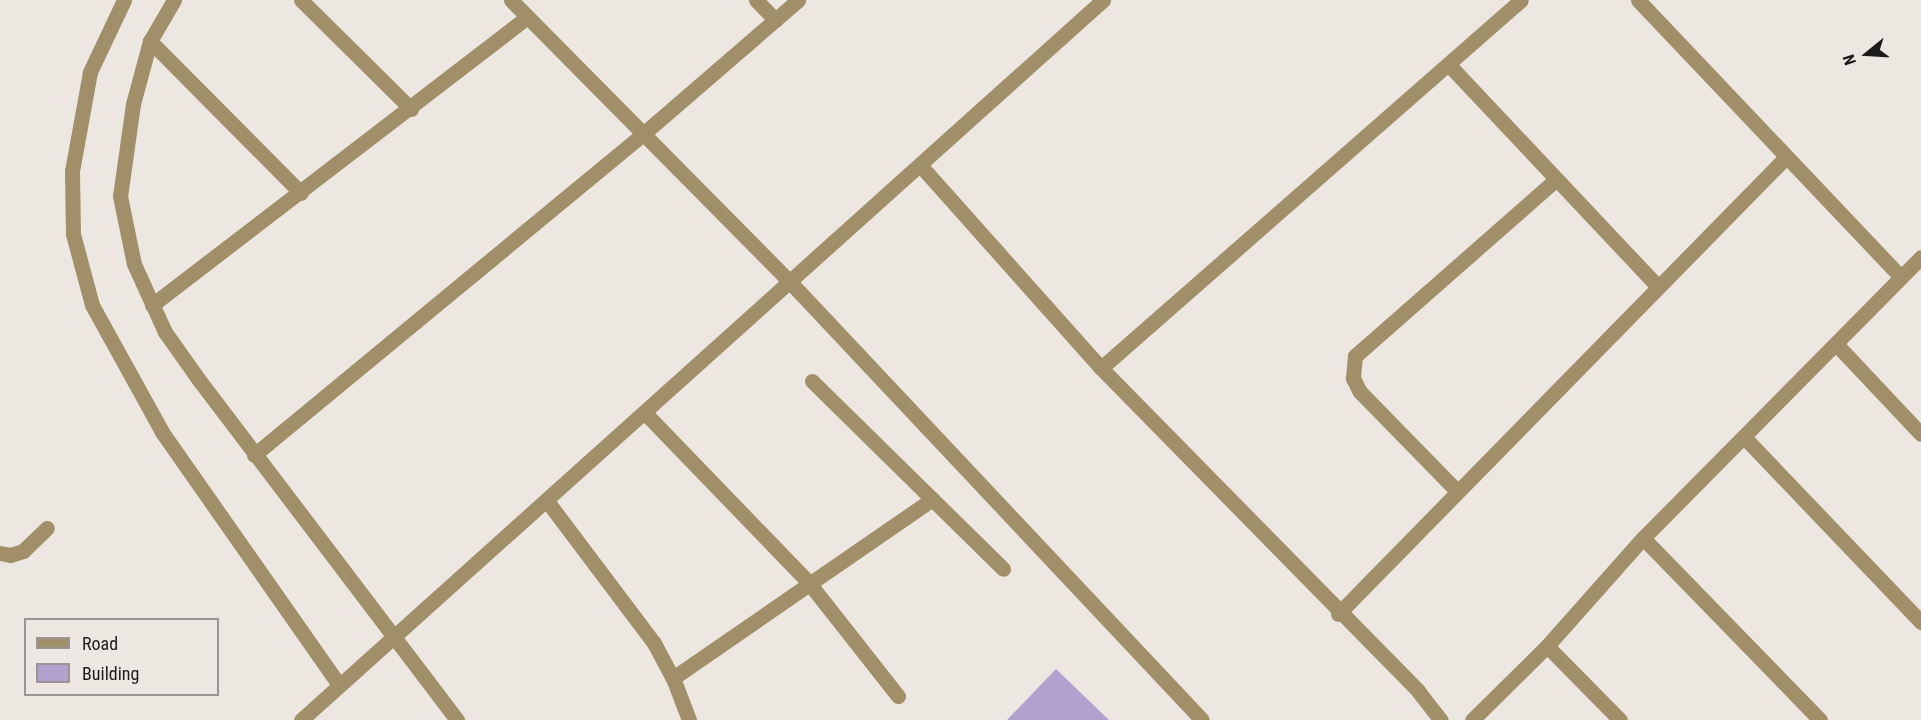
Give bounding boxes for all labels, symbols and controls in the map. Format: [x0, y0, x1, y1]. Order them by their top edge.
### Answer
north arrow [1837, 24, 1897, 84]
text: N [1839, 52, 1860, 67]
legend [24, 618, 219, 696]
text: Road [82, 633, 118, 654]
text: Building [82, 663, 139, 684]

